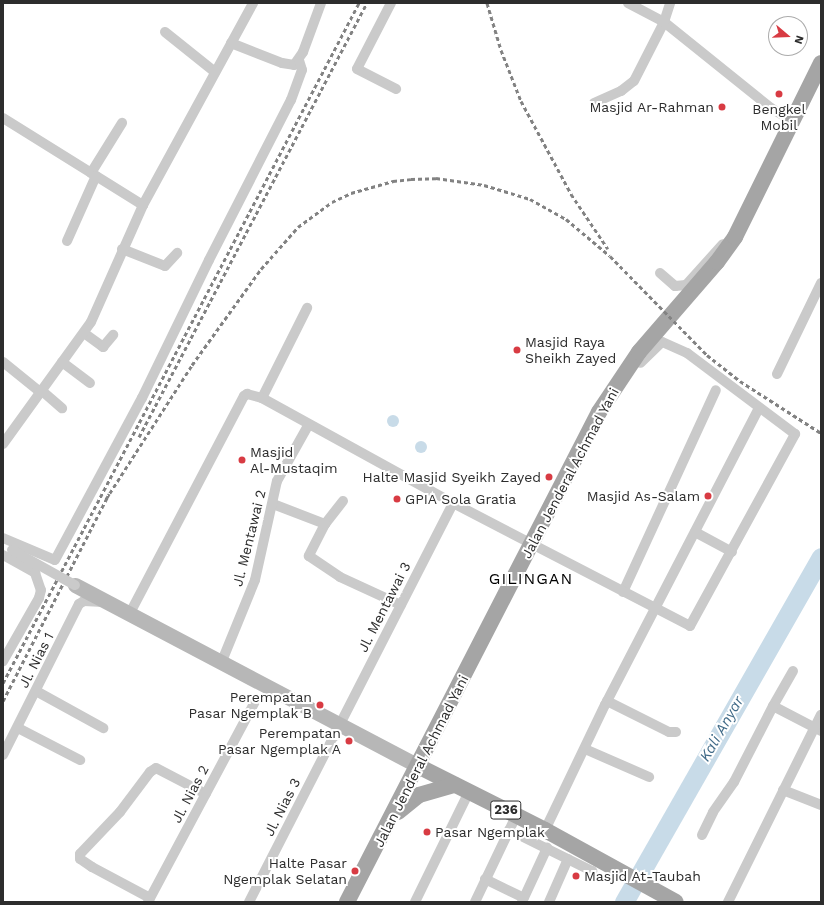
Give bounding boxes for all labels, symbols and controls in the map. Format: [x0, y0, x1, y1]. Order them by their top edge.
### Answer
north arrow [768, 16, 808, 56]
text: N [791, 34, 806, 46]
marker: Bengkel Mobil [774, 89, 784, 99]
place label: Masjid Ar-Rahman [589, 99, 714, 115]
place label: Bengkel Mobil [752, 101, 806, 134]
marker: Masjid Ar-Rahman [717, 102, 727, 112]
place label: Masjid Raya Sheikh Zayed [525, 334, 616, 366]
marker: Masjid Raya Sheikh Zayed [512, 345, 522, 355]
street label: Jalan Jenderal Achmad Yani [517, 384, 623, 562]
place label: Masjid Al-Mustaqim [250, 444, 338, 476]
marker: Masjid Al-Mustaqim [237, 455, 247, 465]
place label: Halte Masjid Syeikh Zayed [363, 469, 541, 485]
marker: Halte Masjid Syeikh Zayed [544, 472, 554, 482]
street label: Jl. Mentawai 2 [229, 488, 269, 588]
place label: Masjid As-Salam [586, 488, 700, 504]
place label: GPIA Sola Gratia [405, 491, 517, 507]
marker: Masjid As-Salam [703, 491, 713, 501]
marker: GPIA Sola Gratia [392, 494, 402, 504]
street label: Jl. Mentawai 3 [354, 559, 414, 655]
district label: GILINGAN [489, 569, 573, 589]
street label: Jl. Nias 1 [15, 629, 57, 691]
street label: Jalan Jenderal Achmad Yani [370, 671, 472, 851]
place label: Perempatan Pasar Ngemplak B [188, 689, 312, 722]
water label: Kali Anyar [696, 693, 748, 765]
marker: Perempatan Pasar Ngemplak B [315, 700, 325, 710]
place label: Perempatan Pasar Ngemplak A [217, 725, 341, 758]
marker: Perempatan Pasar Ngemplak A [344, 736, 354, 746]
street label: Jl. Nias 2 [168, 762, 212, 826]
street label: Jl. Nias 3 [260, 775, 304, 839]
road number: 236 [490, 799, 522, 821]
place label: Pasar Ngemplak [435, 824, 545, 840]
marker: Pasar Ngemplak [422, 827, 432, 837]
place label: Halte Pasar Ngemplak Selatan [223, 855, 347, 888]
marker: Halte Pasar Ngemplak Selatan [350, 866, 360, 876]
place label: Masjid At-Taubah [584, 868, 701, 884]
marker: Masjid At-Taubah [571, 871, 581, 881]

